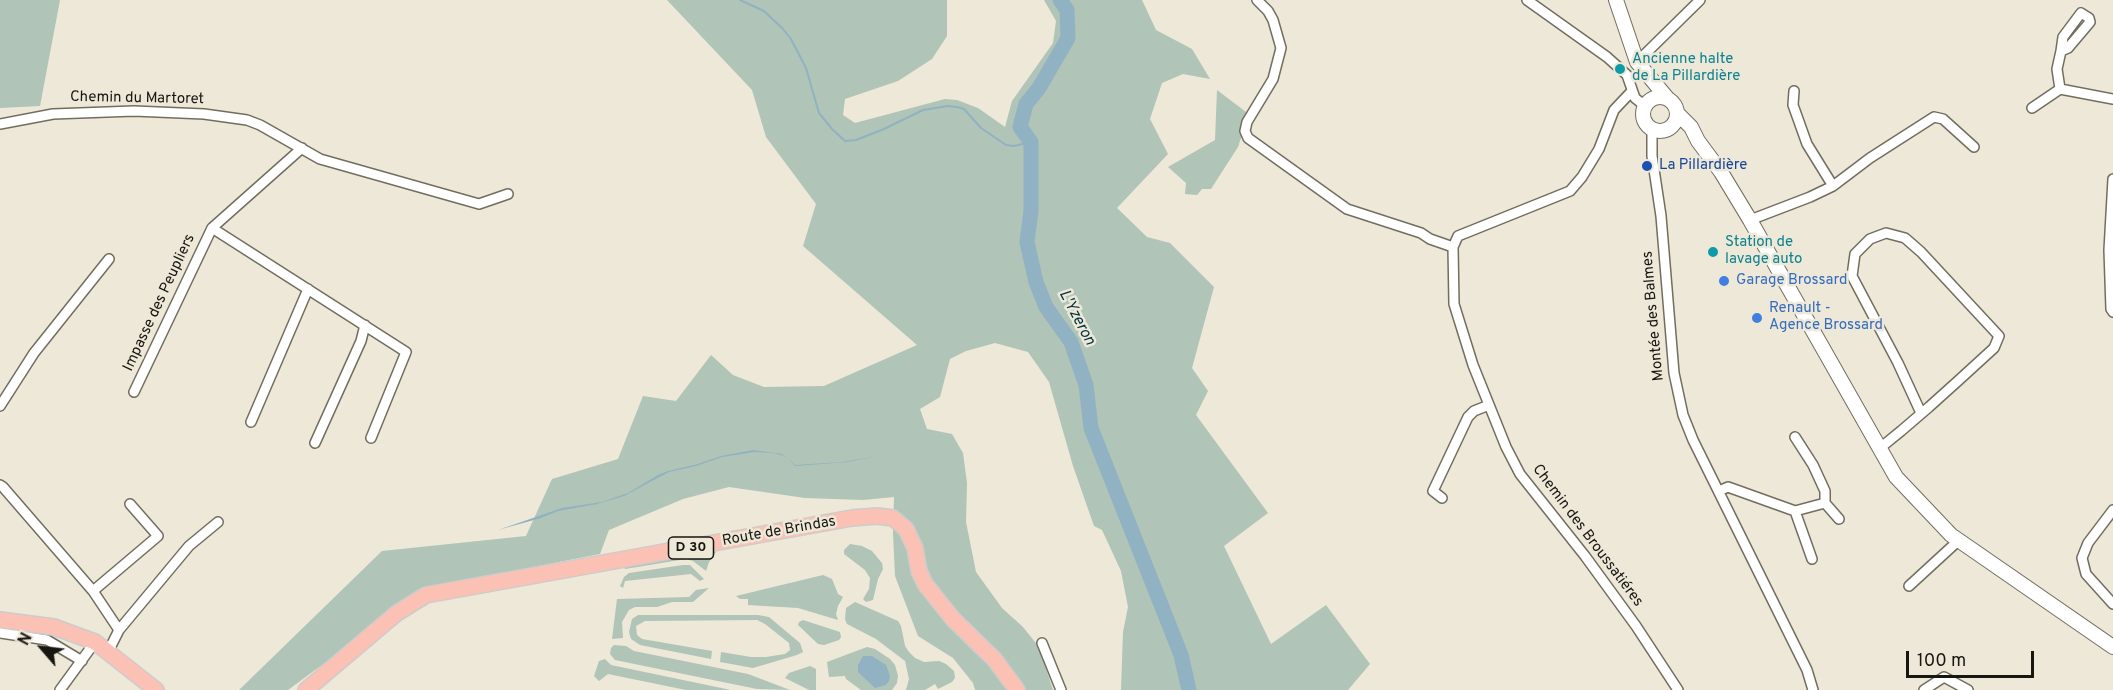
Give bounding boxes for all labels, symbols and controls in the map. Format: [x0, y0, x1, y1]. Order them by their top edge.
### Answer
place label: Ancienne halte de La Pillardière [1632, 51, 1740, 86]
marker: Ancienne halte de La Pillardière [1613, 62, 1627, 76]
street label: Chemin du Martoret [70, 89, 204, 109]
place label: La Pillardière [1659, 157, 1747, 175]
marker: La Pillardière [1640, 159, 1654, 173]
street label: Impasse des Peupliers [120, 231, 200, 375]
place label: Station de lavage auto [1725, 234, 1802, 269]
marker: Station de lavage auto [1706, 245, 1720, 259]
street label: Montée des Balmes [1639, 250, 1669, 382]
place label: Garage Brossard [1736, 272, 1847, 290]
marker: Garage Brossard [1717, 274, 1731, 288]
water label: L'Yzeron [1053, 287, 1099, 349]
place label: Renault - Agence Brossard [1769, 300, 1883, 335]
marker: Renault - Agence Brossard [1750, 311, 1764, 325]
street label: Chemin des Broussatiéres [1528, 461, 1646, 611]
street label: Route de Brindas [721, 513, 837, 551]
road number: D 30 [668, 537, 714, 559]
north arrow [12, 618, 72, 678]
text: N [15, 630, 38, 649]
scale bar [1909, 639, 2036, 677]
text: 100 m [1917, 650, 1966, 673]

